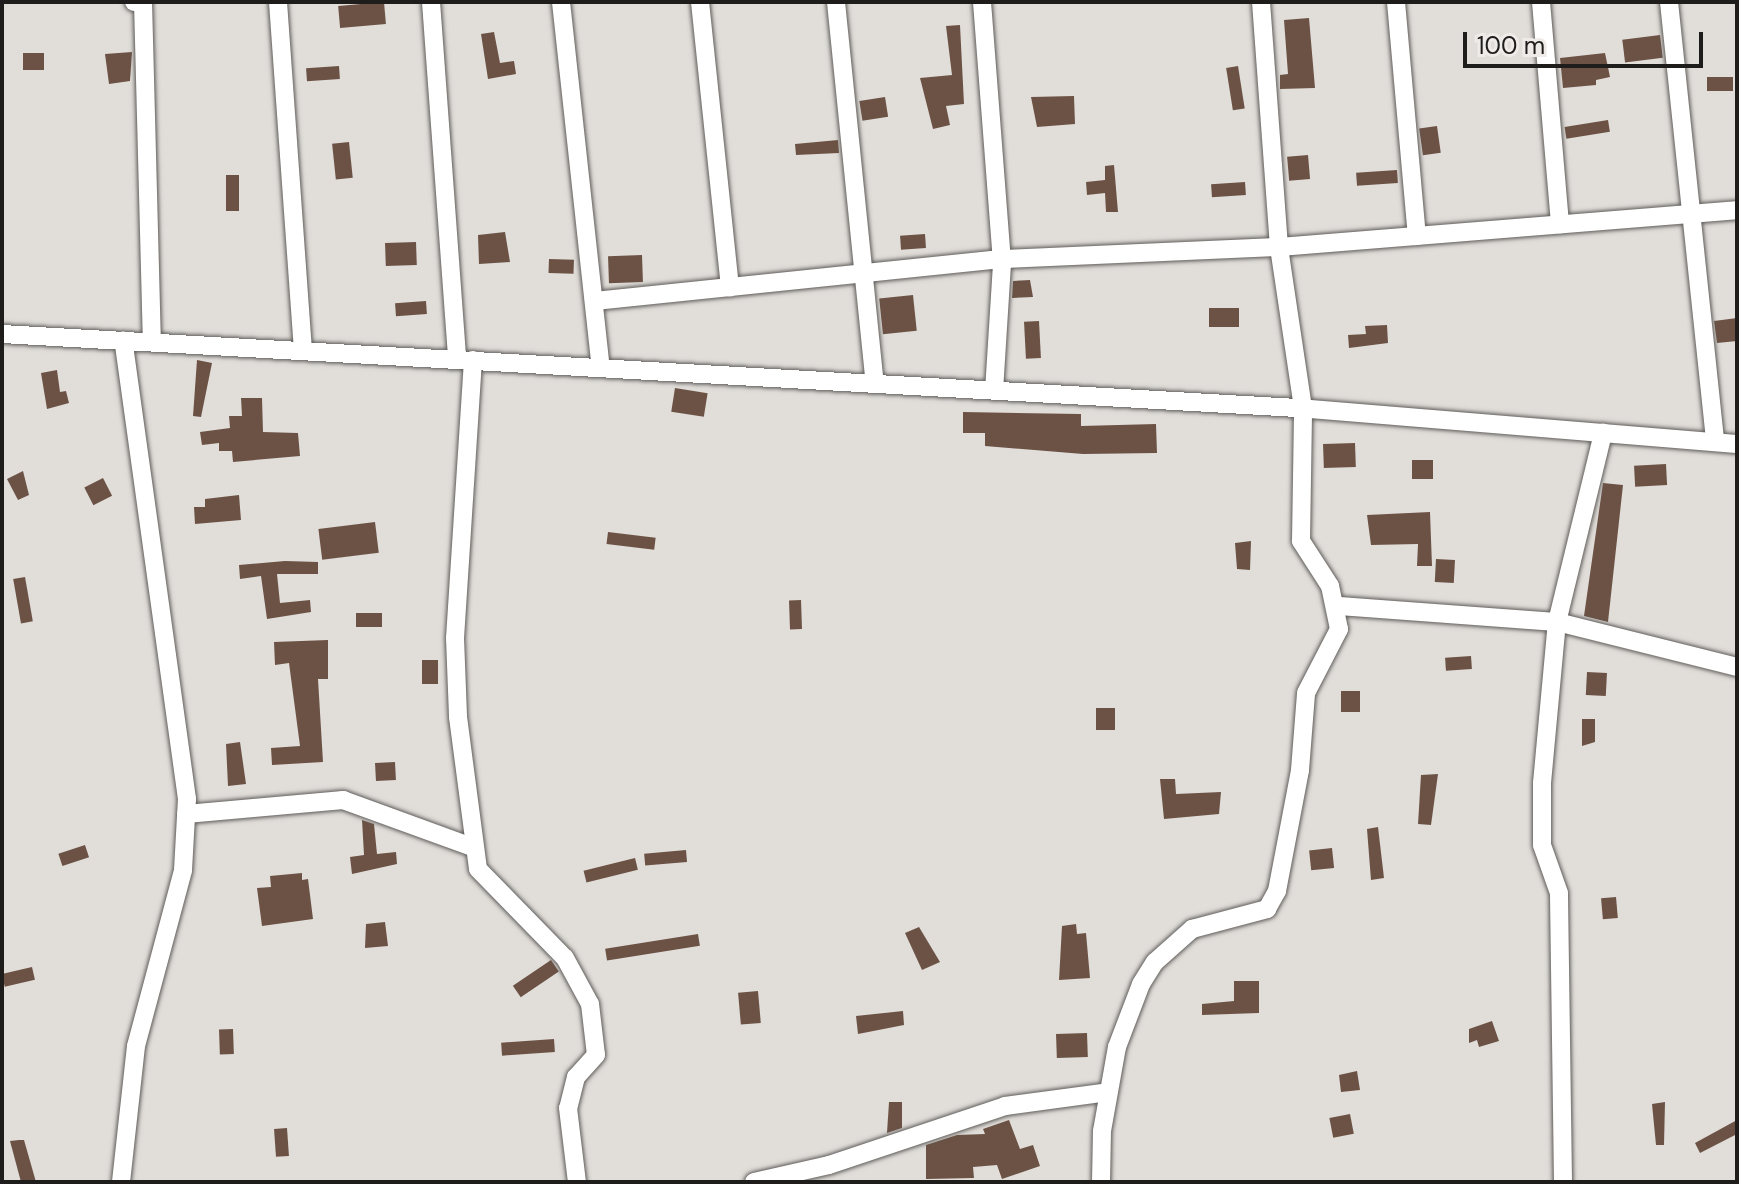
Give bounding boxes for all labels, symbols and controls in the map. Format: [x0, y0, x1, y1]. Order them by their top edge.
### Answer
scale bar [1467, 16, 1707, 66]
text: 100 m [1477, 30, 1545, 61]

